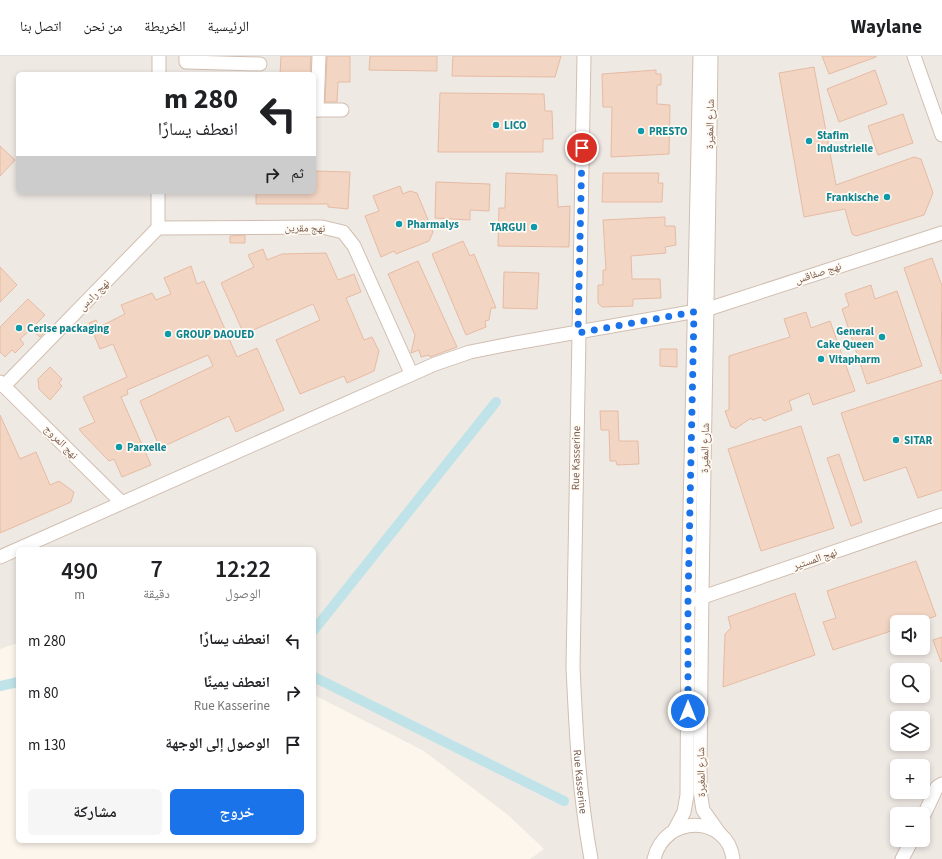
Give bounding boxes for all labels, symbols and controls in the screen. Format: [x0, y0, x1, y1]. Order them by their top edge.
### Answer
text: Waylane [851, 14, 922, 41]
text: اتصل بنا [20, 17, 62, 37]
text: من نحن [84, 17, 122, 37]
text: الخريطة [144, 17, 186, 37]
text: الرئيسية [208, 17, 249, 37]
text: 280 m [164, 79, 238, 119]
icon: left [252, 88, 304, 140]
street label: شارع المغيرة [702, 99, 718, 149]
text: انعطف يسارًا [158, 117, 238, 142]
place label: LICO [504, 118, 527, 133]
marker: LICO [491, 120, 501, 130]
place label: PRESTO [649, 124, 688, 139]
marker: PRESTO [636, 126, 646, 136]
place label: Stafim Industrielle [817, 128, 873, 156]
pin [565, 131, 599, 165]
marker: Stafim Industrielle [804, 136, 814, 146]
icon: arrive [571, 137, 593, 159]
text: ثم [291, 163, 304, 184]
icon: right [261, 164, 283, 186]
place label: Frankische [826, 190, 879, 205]
marker: Frankische [882, 192, 892, 202]
place label: Pharmalys [407, 217, 459, 232]
marker: Pharmalys [394, 219, 404, 229]
street label: نهج مقرين [285, 220, 325, 236]
place label: TARGUI [490, 220, 526, 235]
marker: TARGUI [529, 222, 539, 232]
street label: نهج صفاقس [793, 258, 843, 288]
street label: نهج رادس [75, 276, 113, 314]
place label: Cerise packaging [27, 321, 109, 336]
marker: Cerise packaging [14, 323, 24, 333]
place label: General Cake Queen [817, 324, 875, 352]
place label: GROUP DAOUED [176, 327, 254, 342]
marker: GROUP DAOUED [163, 329, 173, 339]
marker: General Cake Queen [877, 332, 887, 342]
place label: Vitapharm [828, 352, 880, 367]
marker: Vitapharm [816, 354, 826, 364]
street label: نهج المروج [41, 422, 81, 462]
street label: شارع المغيرة [697, 423, 713, 473]
street label: Rue Kasserine [568, 425, 584, 490]
place label: SITAR [904, 433, 932, 448]
marker: SITAR [891, 435, 901, 445]
place label: Parxelle [127, 440, 167, 455]
marker: Parxelle [114, 442, 124, 452]
street label: نهج المستير [790, 544, 839, 574]
text: 7 [150, 552, 163, 587]
text: 12:22 [215, 552, 271, 587]
text: 490 [61, 554, 98, 589]
text: دقيقة [143, 585, 170, 603]
text: الوصول [225, 585, 261, 603]
text: m [74, 586, 85, 604]
map controls [890, 615, 930, 847]
button: sound [890, 615, 930, 655]
text: انعطف يسارًا [199, 629, 270, 650]
icon: left [282, 630, 304, 652]
text: 280 m [28, 631, 66, 652]
button: search [890, 663, 930, 703]
text: انعطف يمينًا [203, 672, 270, 693]
icon: right [282, 682, 304, 704]
text: 80 m [28, 683, 58, 704]
position arrow [667, 690, 709, 732]
text: Rue Kasserine [194, 697, 270, 715]
button: layers [890, 711, 930, 751]
text: الوصول إلى الوجهة [165, 733, 270, 754]
icon: arrive [282, 734, 304, 756]
text: 130 m [28, 735, 66, 756]
street label: شارع المغيرة [693, 747, 709, 797]
street label: Rue Kasserine [570, 749, 591, 815]
button: + [890, 759, 930, 799]
button: مشاركة [28, 789, 162, 835]
button: خروج [170, 789, 304, 835]
button: − [890, 807, 930, 847]

